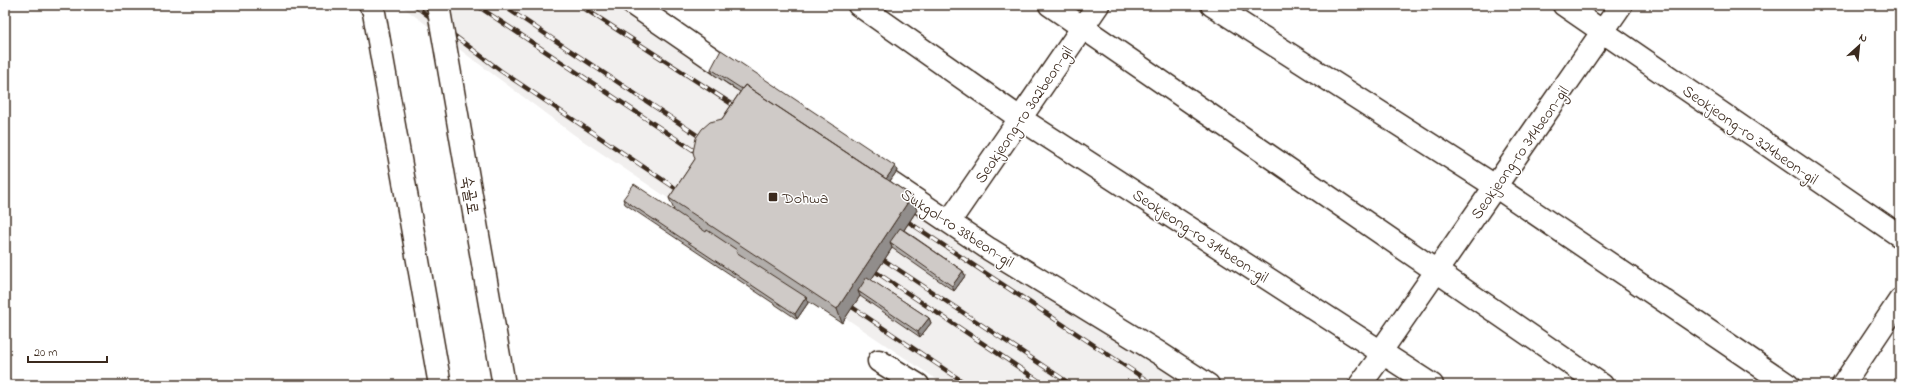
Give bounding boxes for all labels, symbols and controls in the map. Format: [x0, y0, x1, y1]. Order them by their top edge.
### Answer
north arrow [1839, 26, 1879, 66]
text: N [1856, 29, 1870, 47]
street label: Seokjeong-ro 302beon-gil [970, 41, 1080, 189]
street label: Seokjeong-ro 324beon-gil [1677, 80, 1823, 192]
street label: Seokjeong-ro 314beon-gil [1465, 81, 1576, 225]
street label: 숙골로 [454, 174, 484, 216]
street label: Sukgol-ro 38beon-gil [896, 183, 1018, 274]
street label: Seokjeong-ro 314beon-gil [1127, 184, 1273, 290]
place label: Dohwa [781, 187, 828, 211]
marker: Dohwa [767, 191, 779, 203]
scale bar [28, 338, 107, 364]
text: 20 m [34, 344, 57, 362]

